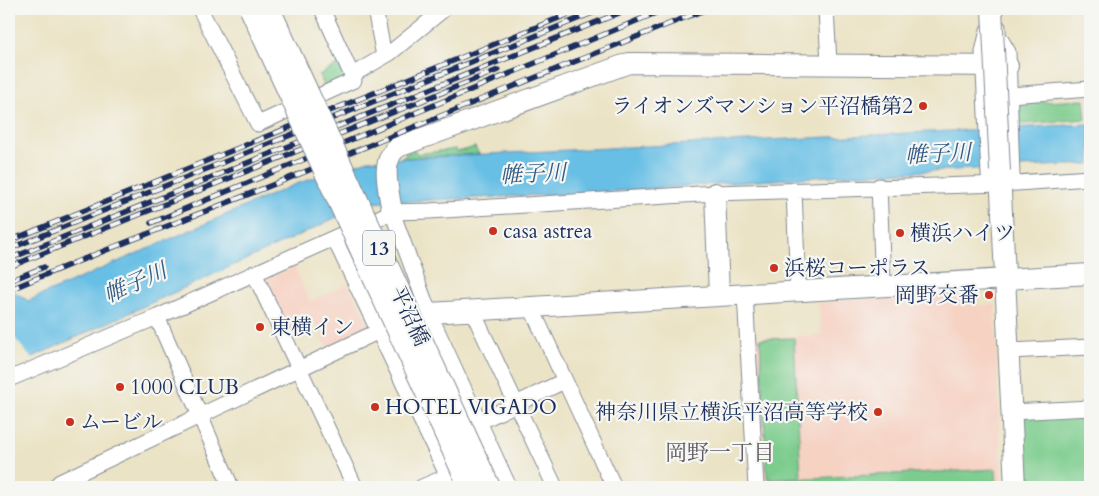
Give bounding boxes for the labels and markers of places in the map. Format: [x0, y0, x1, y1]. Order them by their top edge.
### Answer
place label: ライオンズマンション平沼橋第2 [611, 92, 913, 121]
marker: ライオンズマンション平沼橋第2 [917, 100, 929, 112]
place label: casa astrea [503, 217, 592, 246]
place label: 横浜ハイツ [910, 219, 1015, 248]
marker: casa astrea [487, 225, 499, 237]
marker: 横浜ハイツ [894, 227, 906, 239]
place label: 浜桜コーポラス [784, 254, 930, 283]
marker: 浜桜コーポラス [768, 262, 780, 274]
place label: 岡野交番 [895, 281, 979, 310]
marker: 岡野交番 [983, 289, 995, 301]
place label: 東横イン [270, 313, 354, 342]
marker: 東横イン [254, 321, 266, 333]
place label: 1000 CLUB [130, 373, 239, 402]
marker: 1000 CLUB [114, 381, 126, 393]
place label: HOTEL VIGADO [385, 393, 557, 422]
place label: 神奈川県立横浜平沼高等学校 [595, 398, 868, 427]
marker: HOTEL VIGADO [369, 401, 381, 413]
marker: 神奈川県立横浜平沼高等学校 [872, 406, 884, 418]
place label: ムービル [80, 408, 163, 437]
marker: ムービル [64, 416, 76, 428]

